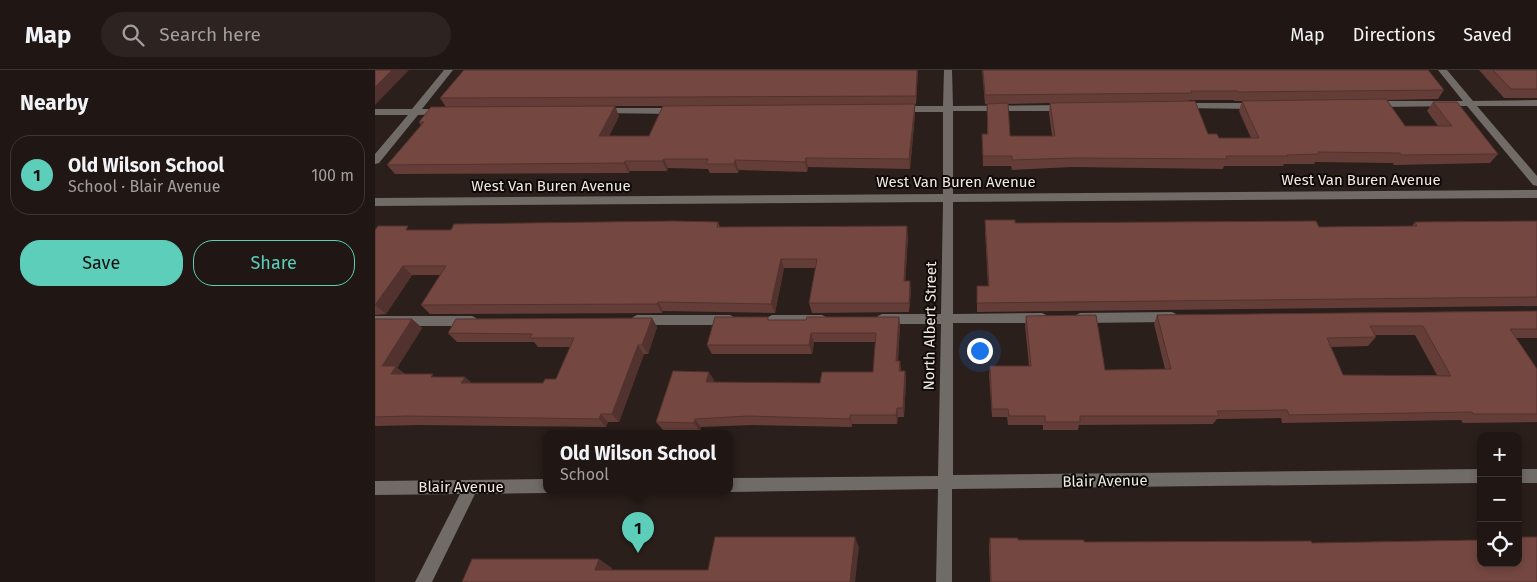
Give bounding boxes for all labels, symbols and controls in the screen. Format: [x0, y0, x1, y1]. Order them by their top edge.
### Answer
search box [101, 12, 451, 57]
text: Map [25, 21, 71, 49]
icon: search [119, 21, 147, 49]
text: Search here [159, 23, 261, 46]
text: Map [1290, 24, 1325, 46]
text: Directions [1353, 24, 1435, 46]
text: Saved [1463, 24, 1512, 46]
text: Nearby [20, 90, 88, 116]
text: Old Wilson School [68, 154, 224, 177]
text: 1 [33, 166, 41, 185]
text: 100 m [311, 166, 354, 185]
street label: West Van Buren Avenue [1281, 171, 1441, 189]
street label: West Van Buren Avenue [876, 173, 1036, 191]
text: School · Blair Avenue [68, 177, 221, 196]
street label: West Van Buren Avenue [471, 177, 631, 195]
button: Save [20, 240, 183, 286]
button: Share [193, 240, 355, 286]
street label: North Albert Street [920, 261, 940, 391]
your location [967, 338, 993, 364]
popup [543, 430, 733, 495]
map controls [1477, 432, 1522, 567]
button: + [1477, 432, 1522, 477]
text: Old Wilson School [560, 442, 716, 465]
text: School [560, 465, 609, 484]
street label: Blair Avenue [1062, 471, 1148, 491]
button: − [1477, 477, 1522, 522]
street label: Blair Avenue [418, 478, 504, 496]
pin: 1 [622, 512, 654, 553]
button: locate [1477, 522, 1522, 567]

